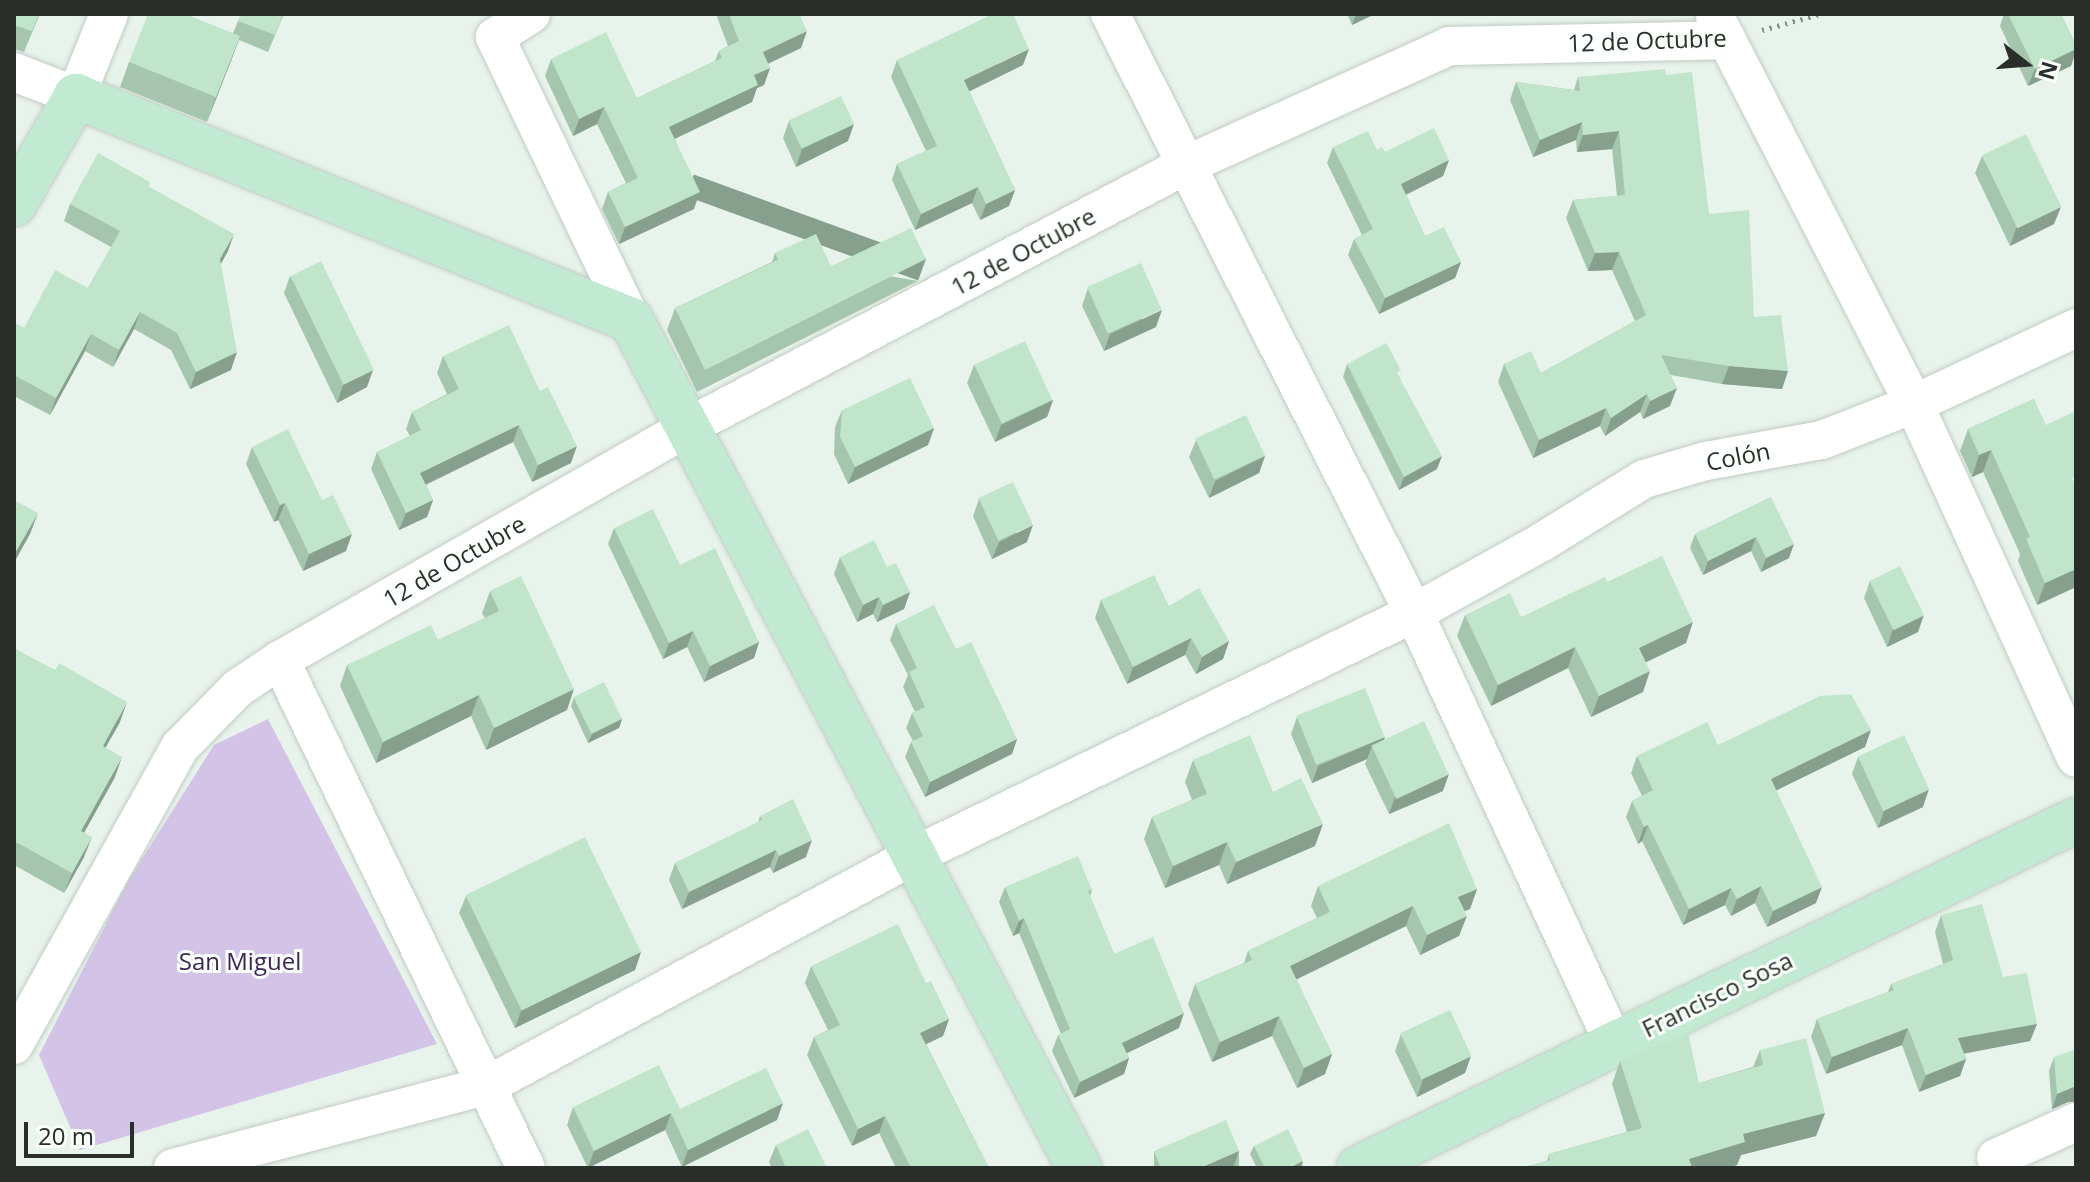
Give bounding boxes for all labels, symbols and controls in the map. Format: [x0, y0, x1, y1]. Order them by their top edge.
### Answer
street label: 12 de Octubre [1567, 23, 1727, 57]
north arrow [1986, 24, 2066, 104]
text: N [2032, 58, 2066, 84]
street label: 12 de Octubre [946, 201, 1100, 301]
street label: Colón [1703, 436, 1773, 476]
street label: 12 de Octubre [378, 509, 530, 613]
street label: Francisco Sosa [1637, 945, 1797, 1043]
park label: San Miguel [179, 947, 301, 975]
scale bar [28, 1106, 138, 1156]
text: 20 m [38, 1119, 94, 1152]

